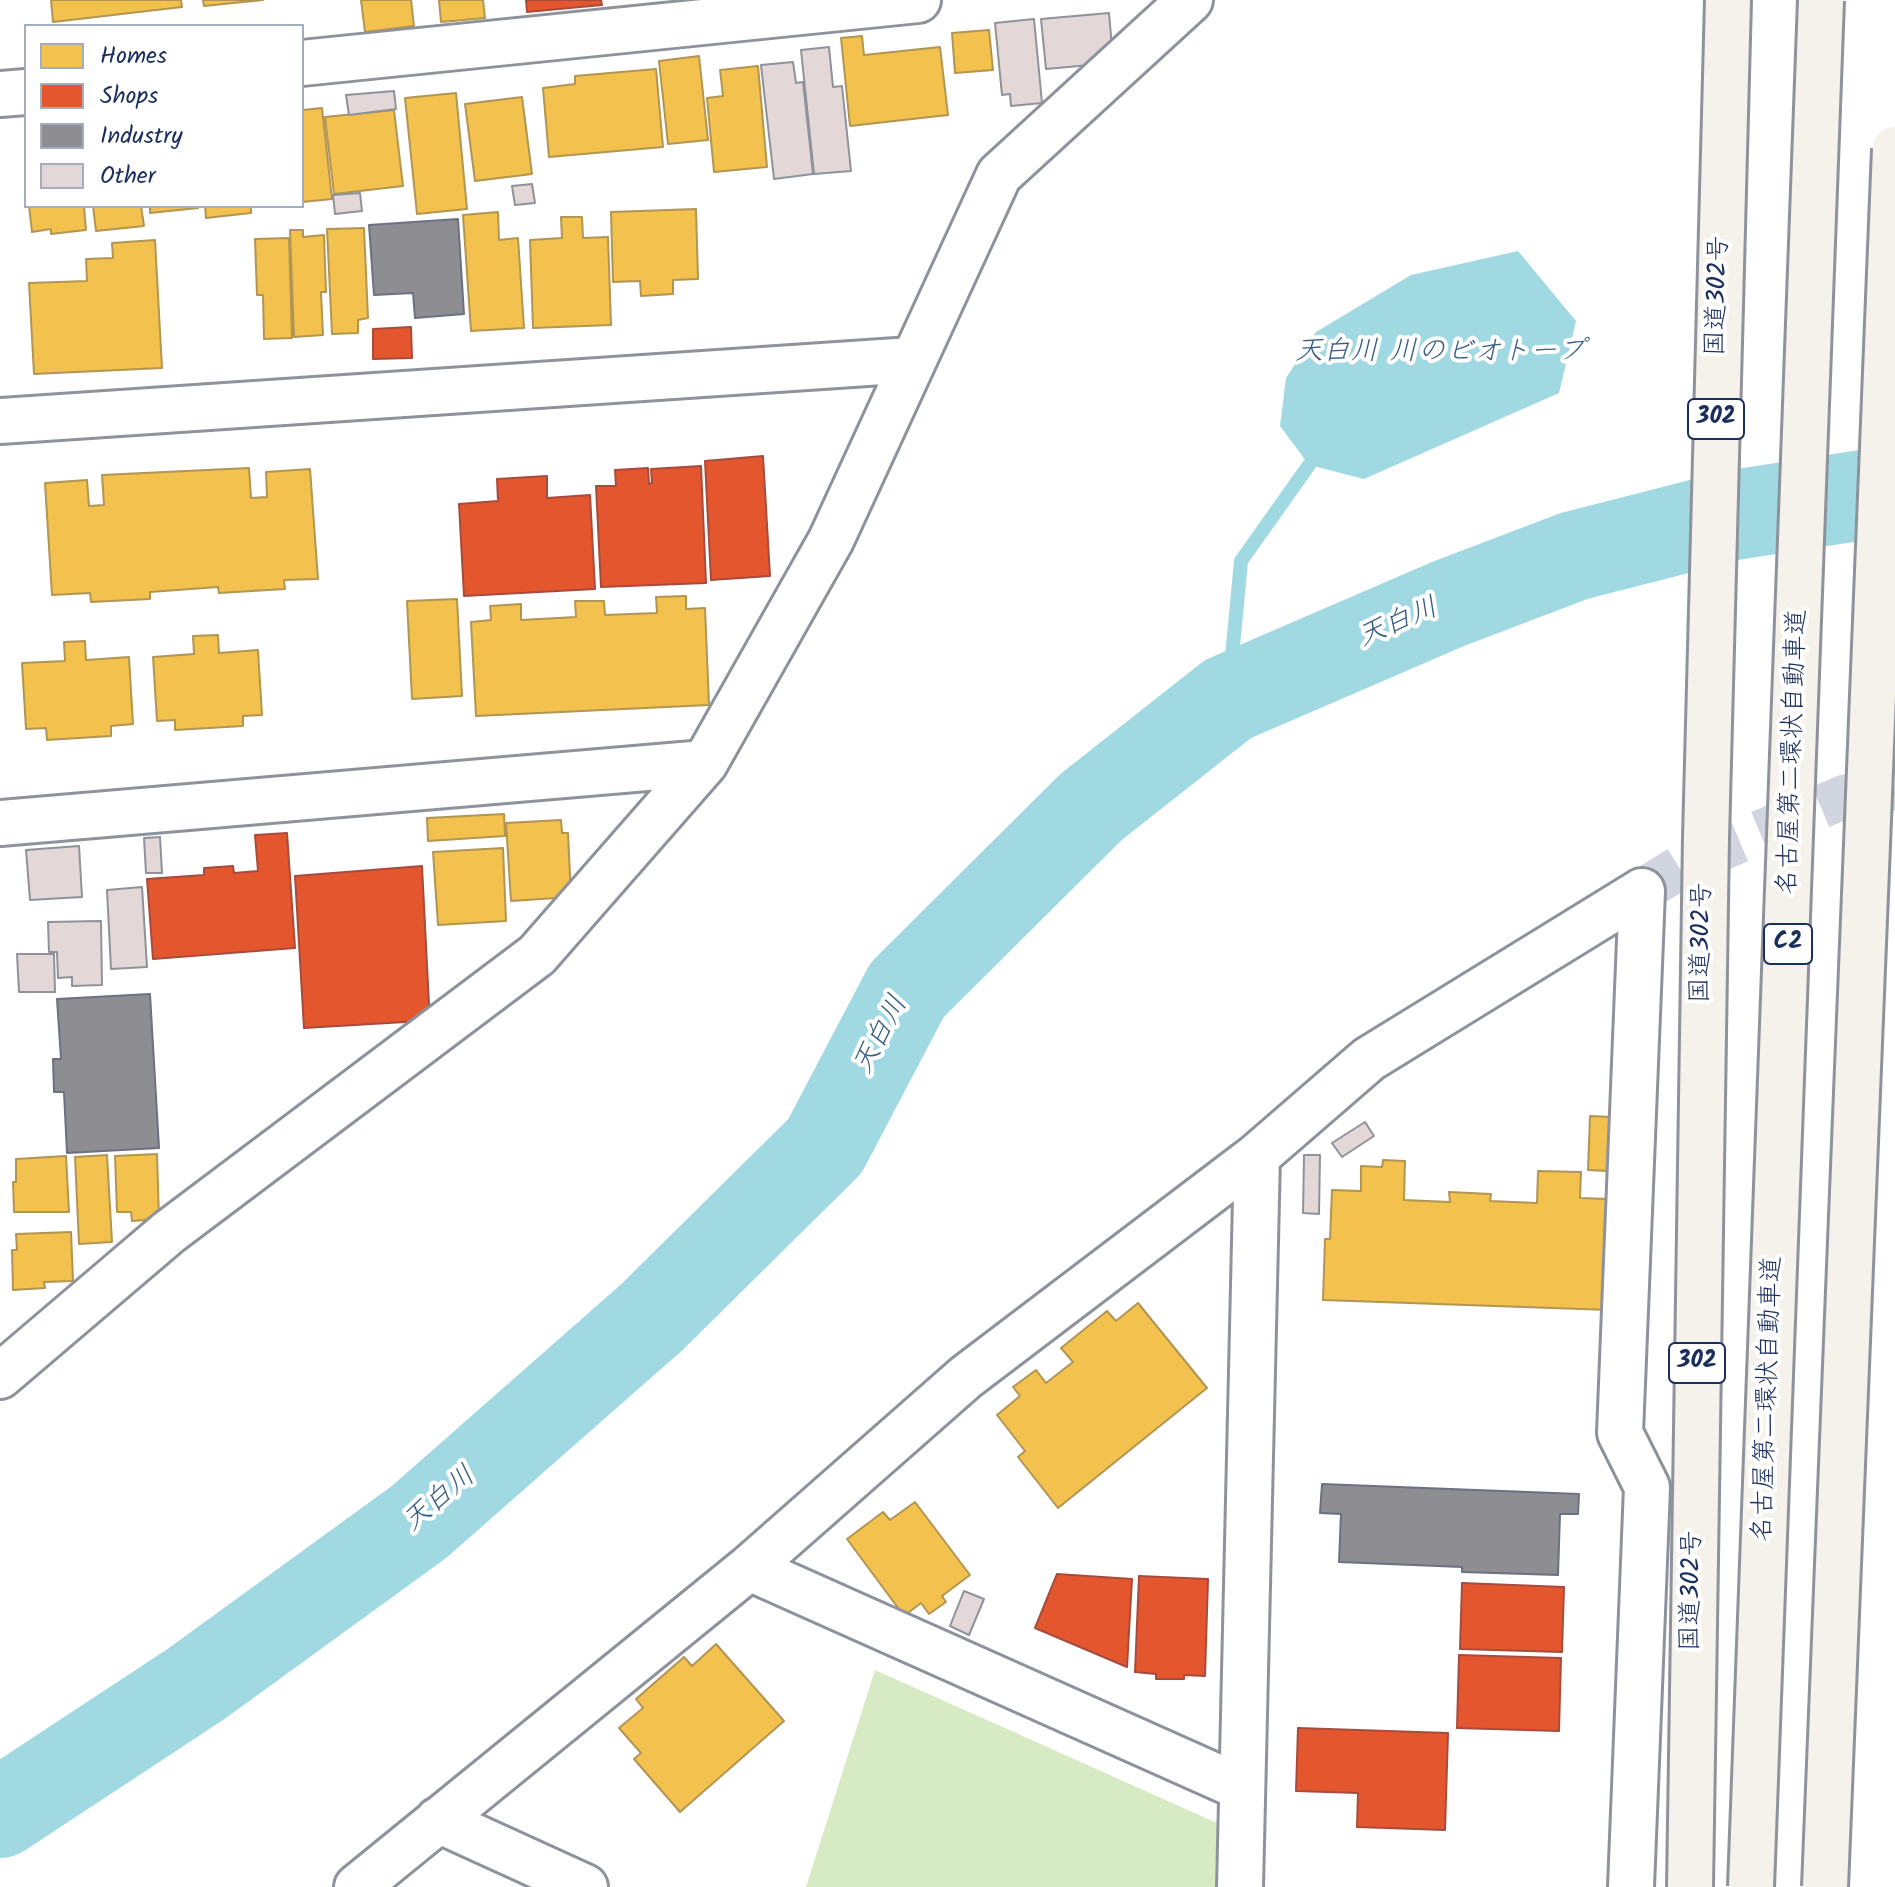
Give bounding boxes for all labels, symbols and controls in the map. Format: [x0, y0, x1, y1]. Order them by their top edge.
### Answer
legend [24, 24, 304, 208]
text: Homes [100, 37, 167, 76]
text: Shops [100, 77, 158, 116]
text: Industry [100, 117, 182, 156]
text: Other [100, 157, 156, 196]
street label: 国道302号 [1702, 235, 1738, 357]
water label: 天白川 川のビオトープ [1294, 337, 1586, 371]
road number: 302 [1688, 399, 1744, 439]
water label: 天白川 [1354, 593, 1444, 657]
street label: 名古屋第二環状自動車道 [1774, 609, 1816, 895]
street label: 国道302号 [1687, 882, 1721, 1004]
road number: C2 [1764, 924, 1812, 964]
water label: 天白川 [848, 991, 918, 1081]
street label: 名古屋第二環状自動車道 [1749, 1256, 1791, 1542]
road number: 302 [1669, 1343, 1725, 1383]
water label: 天白川 [398, 1461, 484, 1541]
street label: 国道302号 [1677, 1530, 1711, 1652]

